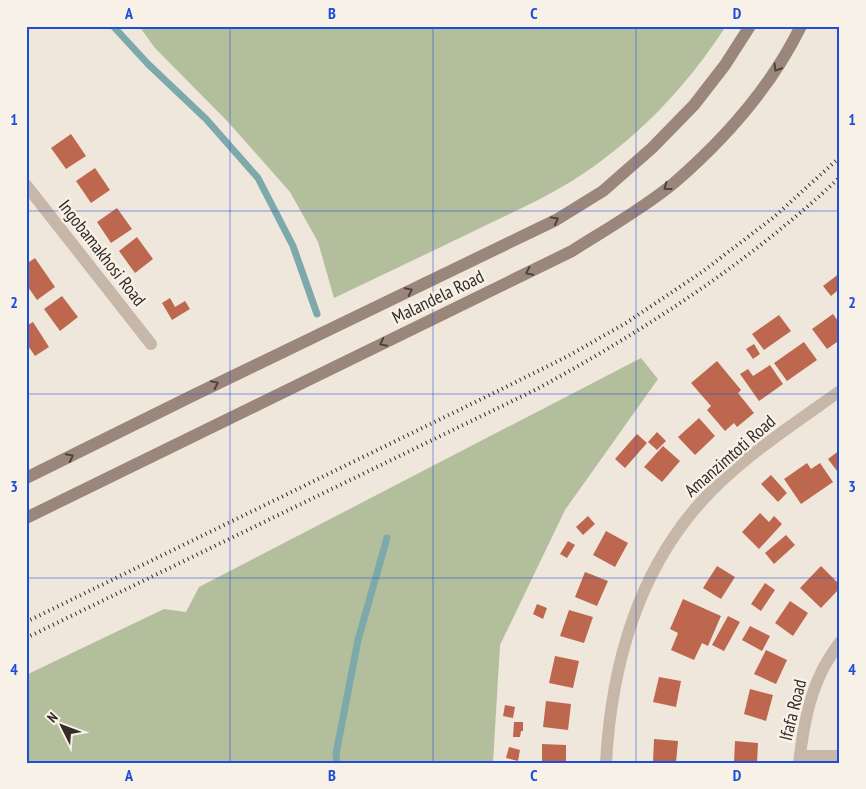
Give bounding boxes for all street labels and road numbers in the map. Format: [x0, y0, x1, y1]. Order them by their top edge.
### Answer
street label: Ingobamakhosi Road [54, 195, 151, 311]
street label: Malandela Road [388, 264, 487, 329]
street label: Amanzimtoti Road [679, 410, 780, 502]
street label: Ifafa Road [774, 677, 811, 743]

